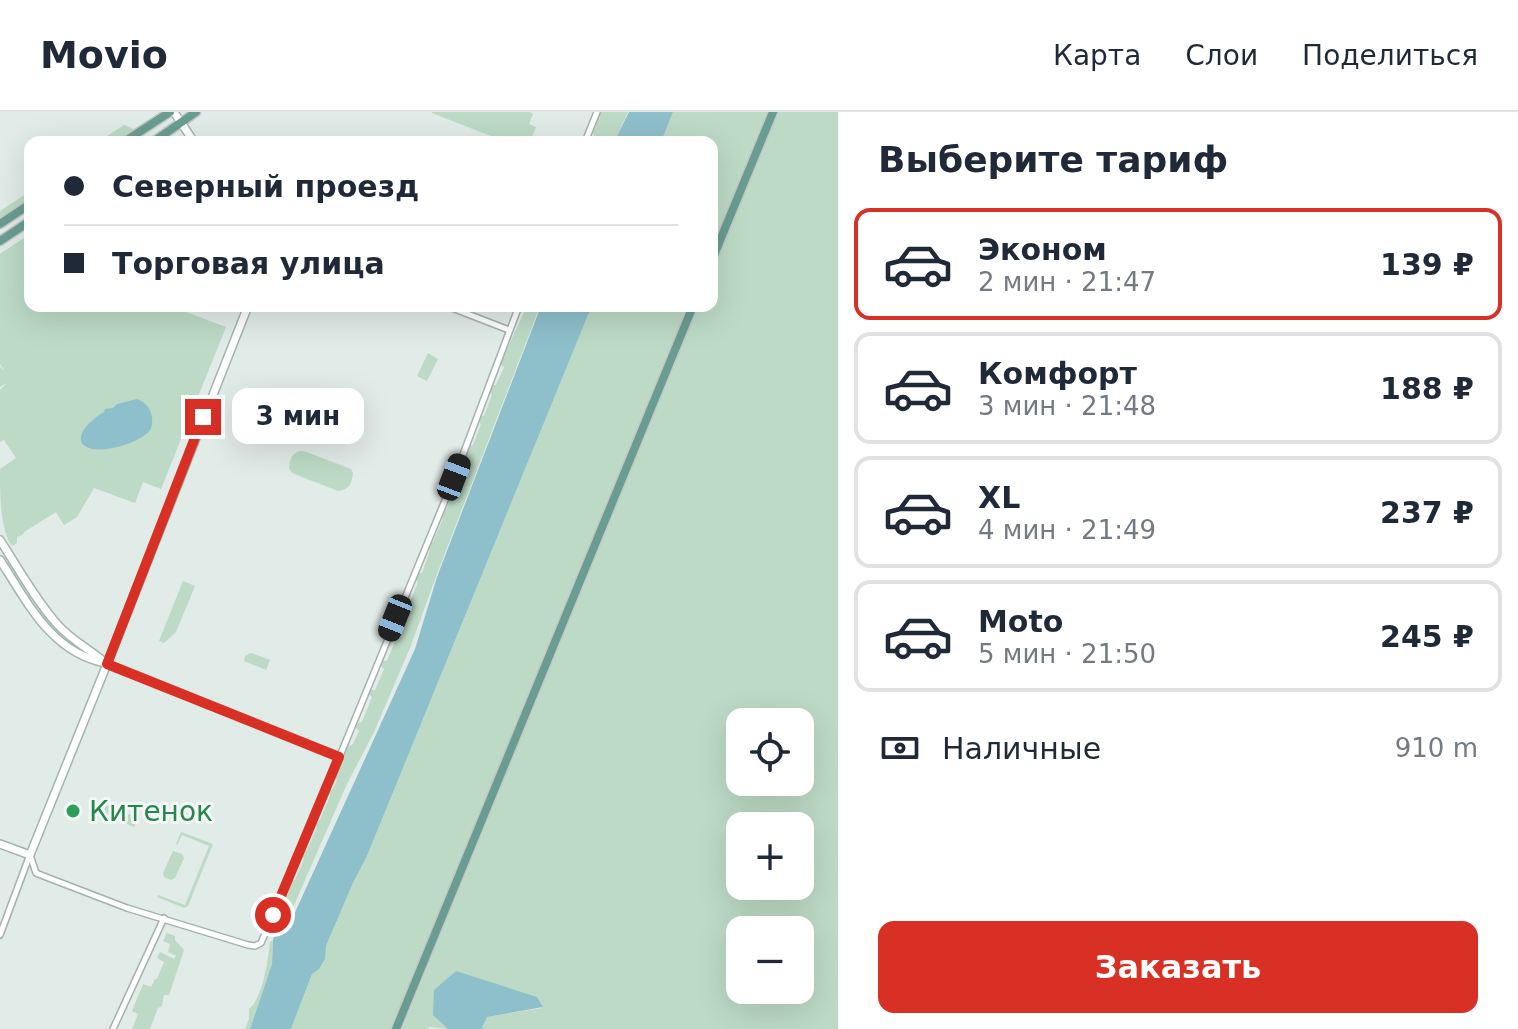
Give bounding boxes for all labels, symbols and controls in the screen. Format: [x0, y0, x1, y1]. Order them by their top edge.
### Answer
text: Movio [40, 33, 168, 77]
text: Карта [1053, 39, 1141, 72]
text: Слои [1185, 39, 1258, 72]
text: Поделиться [1302, 39, 1478, 72]
text: Выберите тариф [878, 139, 1228, 180]
text: Северный проезд [112, 169, 419, 204]
icon: car [882, 228, 954, 300]
text: Эконом [978, 232, 1107, 267]
text: Торговая улица [112, 246, 385, 281]
text: 139 ₽ [1380, 247, 1474, 282]
text: 2 мин · 21:47 [978, 267, 1156, 297]
icon: car [882, 352, 954, 424]
text: Комфорт [978, 356, 1137, 391]
text: 188 ₽ [1380, 371, 1474, 406]
callout: 3 мин [231, 389, 363, 445]
text: 3 мин · 21:48 [978, 391, 1156, 421]
route end [185, 399, 221, 435]
text: 3 мин [256, 401, 340, 431]
car [434, 450, 474, 504]
icon: car [882, 476, 954, 548]
text: XL [978, 480, 1020, 515]
text: 237 ₽ [1380, 495, 1474, 530]
text: 4 мин · 21:49 [978, 515, 1156, 545]
car [375, 591, 415, 645]
icon: car [882, 600, 954, 672]
text: Moto [978, 604, 1063, 639]
text: 245 ₽ [1380, 619, 1474, 654]
text: 5 мин · 21:50 [978, 639, 1156, 669]
map controls [726, 708, 814, 1004]
button: locate [726, 708, 814, 796]
icon: cash [878, 726, 922, 770]
text: Наличные [942, 731, 1101, 766]
text: 910 m [1395, 733, 1478, 763]
place label: Китенок [89, 795, 213, 828]
marker: Китенок [64, 802, 82, 820]
button: + [726, 812, 814, 900]
route start [255, 897, 291, 933]
button: − [726, 916, 814, 1004]
button: Заказать [878, 921, 1478, 1013]

